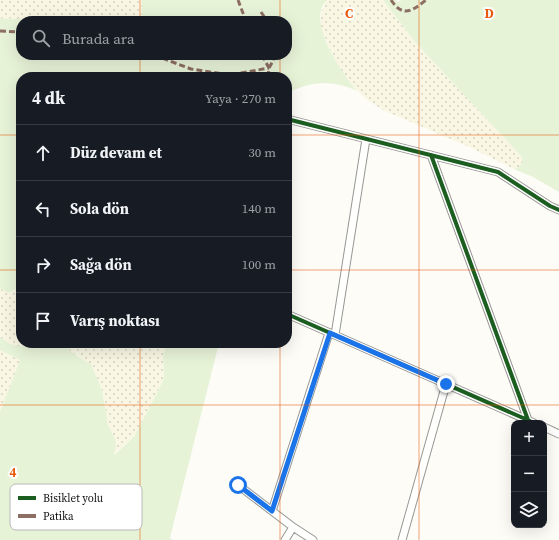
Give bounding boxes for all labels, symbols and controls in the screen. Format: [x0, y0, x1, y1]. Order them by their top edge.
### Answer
text: C [345, 5, 353, 22]
text: D [484, 5, 494, 22]
search box [16, 16, 292, 60]
icon: search [30, 27, 52, 49]
text: Burada ara [62, 28, 135, 49]
text: 4 dk [32, 86, 65, 110]
text: Yaya · 270 m [205, 90, 276, 107]
icon: ahead [32, 142, 54, 164]
text: Düz devam et [70, 142, 162, 163]
text: 30 m [248, 144, 276, 161]
icon: left [32, 198, 54, 220]
text: Sola dön [70, 198, 129, 219]
text: 140 m [242, 200, 276, 217]
icon: right [32, 254, 54, 276]
text: Sağa dön [70, 254, 132, 275]
text: 100 m [242, 256, 276, 273]
icon: arrive [32, 310, 54, 332]
text: Varış noktası [70, 310, 160, 331]
route end [437, 375, 455, 393]
map controls [511, 420, 547, 528]
button: + [511, 420, 547, 456]
button: − [511, 456, 547, 492]
text: 4 [9, 464, 17, 481]
route start [229, 476, 247, 494]
legend [10, 484, 142, 530]
text: Bisiklet yolu [43, 491, 104, 506]
button: layers [511, 492, 547, 528]
text: Patika [43, 509, 74, 524]

